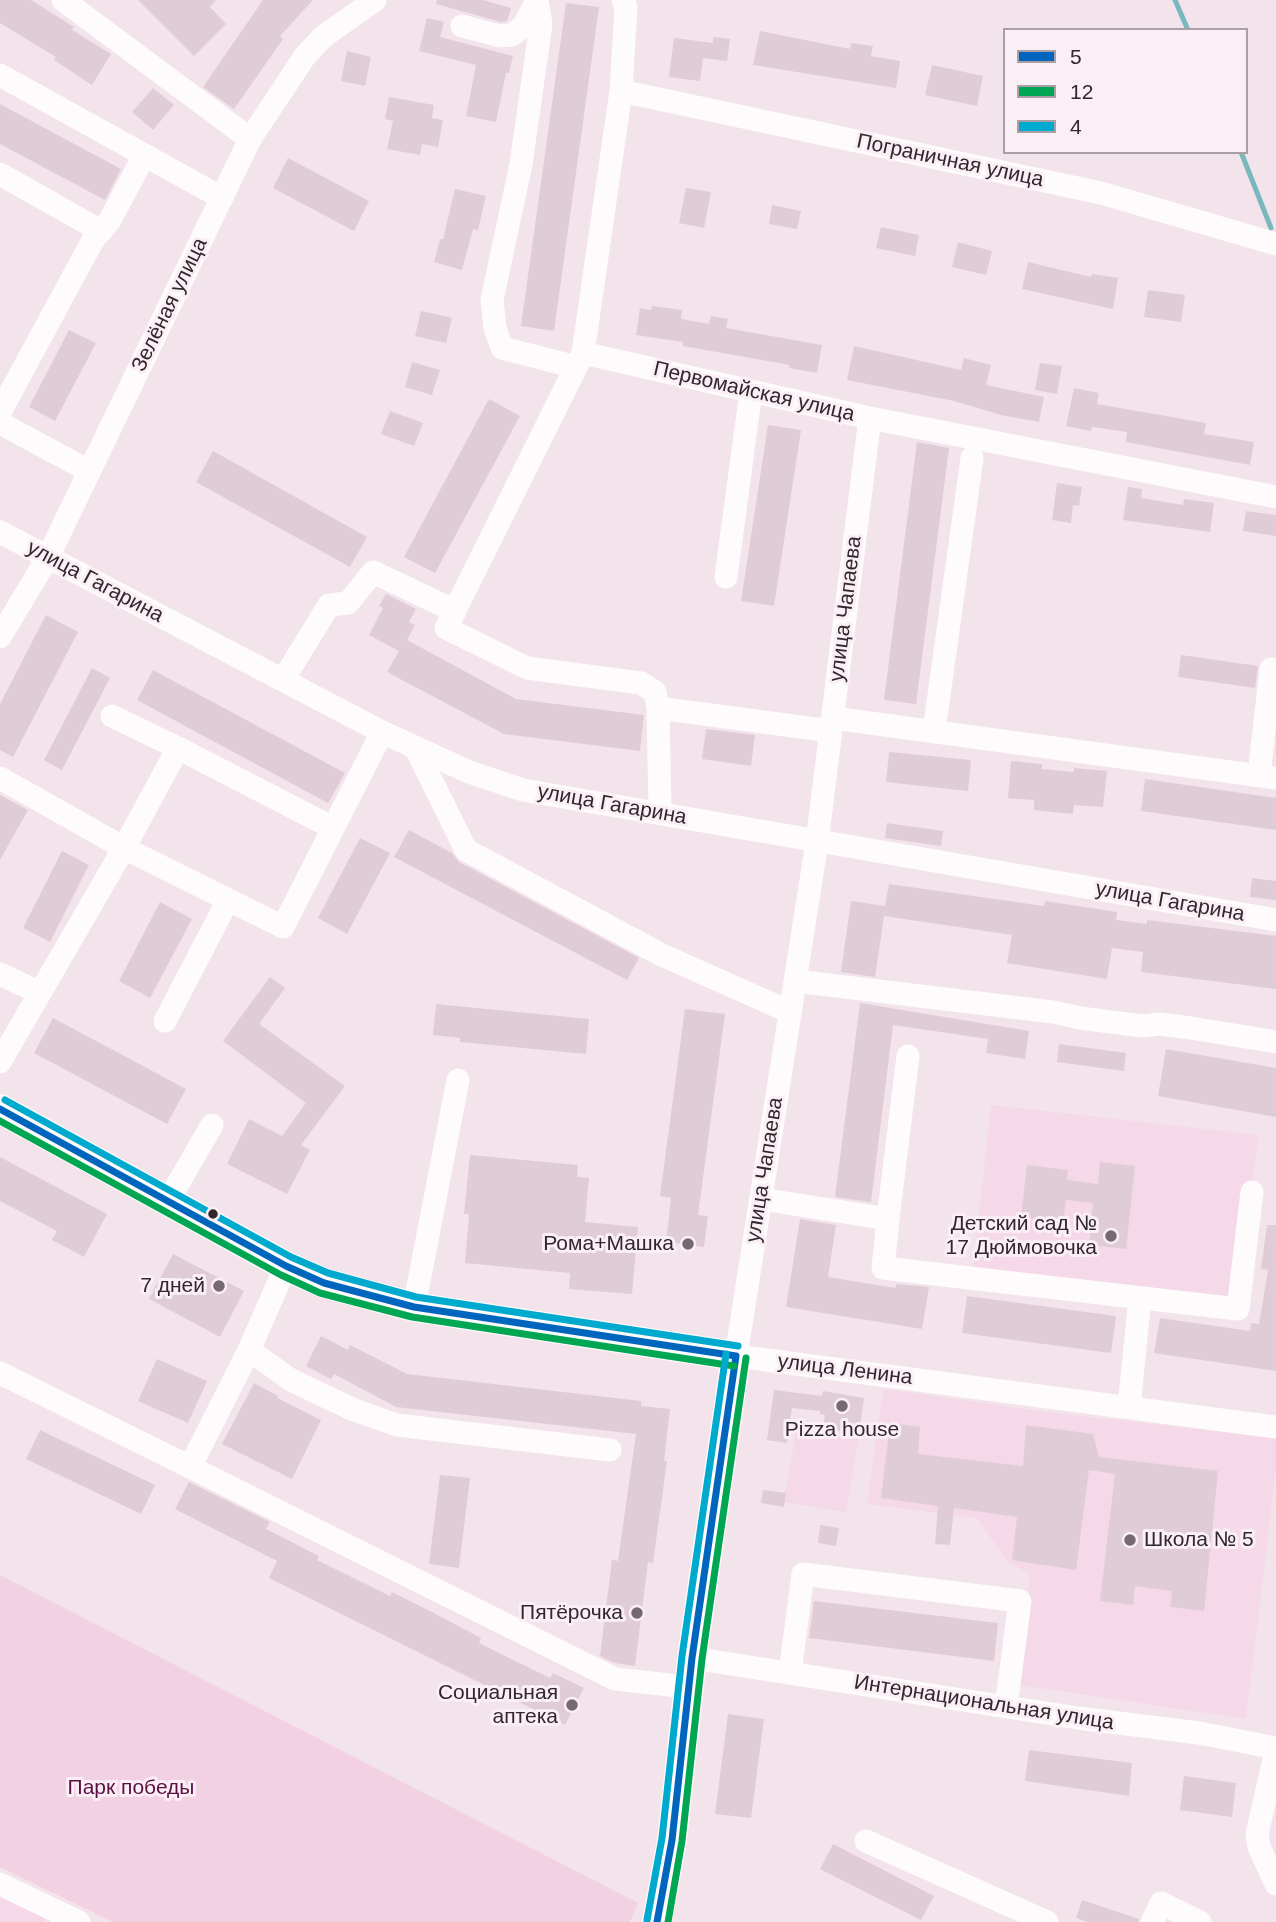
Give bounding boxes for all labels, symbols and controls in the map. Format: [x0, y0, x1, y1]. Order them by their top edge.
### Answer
legend [1003, 28, 1248, 154]
text: 5 [1070, 45, 1082, 68]
text: 12 [1070, 80, 1093, 103]
text: 4 [1070, 115, 1082, 138]
street label: Пограничная улица [854, 129, 1046, 193]
street label: Зелёная улица [127, 234, 213, 376]
street label: Первомайская улица [651, 357, 857, 427]
street label: улица Гагарина [22, 535, 168, 629]
street label: улица Чапаева [825, 535, 867, 683]
street label: улица Гагарина [535, 779, 689, 831]
street label: улица Гагарина [1093, 876, 1247, 928]
street label: улица Чапаева [741, 1096, 789, 1244]
unlabelled marker [206, 1207, 220, 1221]
place label: Детский сад № 17 Дюймовочка [946, 1211, 1097, 1261]
marker: Детский сад № 17 Дюймовочка [1103, 1228, 1119, 1244]
place label: Рома+Машка [543, 1231, 674, 1257]
marker: Рома+Машка [680, 1236, 696, 1252]
place label: 7 дней [140, 1273, 205, 1299]
marker: 7 дней [211, 1278, 227, 1294]
street label: улица Ленина [776, 1349, 914, 1391]
marker: Pizza house [834, 1398, 850, 1414]
place label: Pizza house [785, 1417, 899, 1443]
place label: Школа № 5 [1144, 1527, 1254, 1553]
marker: Школа № 5 [1122, 1532, 1138, 1548]
place label: Пятёрочка [520, 1600, 623, 1626]
marker: Пятёрочка [629, 1605, 645, 1621]
street label: Интернациональная улица [852, 1670, 1116, 1736]
place label: Социальная аптека [438, 1680, 558, 1730]
marker: Социальная аптека [564, 1697, 580, 1713]
park label: Парк победы [68, 1775, 194, 1801]

